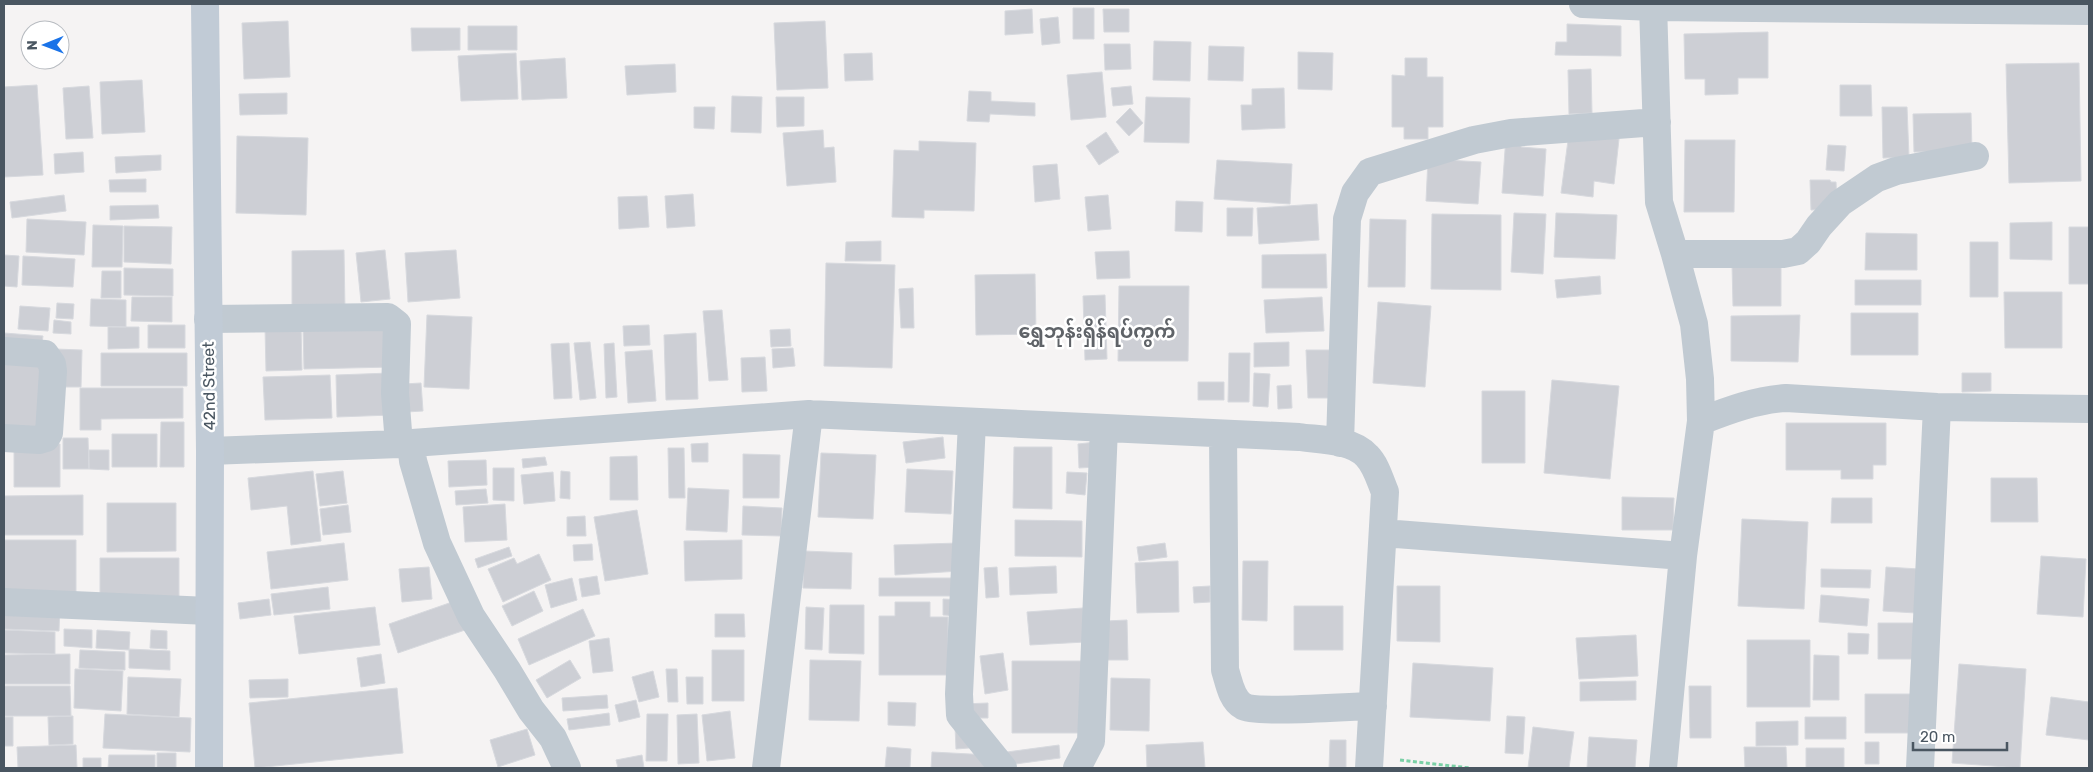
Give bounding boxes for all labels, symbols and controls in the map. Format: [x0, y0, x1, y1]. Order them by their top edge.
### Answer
north arrow [20, 20, 70, 70]
text: N [24, 40, 41, 50]
district label: ရွှေဘုန်းရှိန်ရပ်ကွက် [1019, 318, 1175, 347]
street label: 42nd Street [199, 341, 219, 431]
scale bar [1913, 720, 2007, 752]
text: 20 m [1920, 728, 1955, 746]

